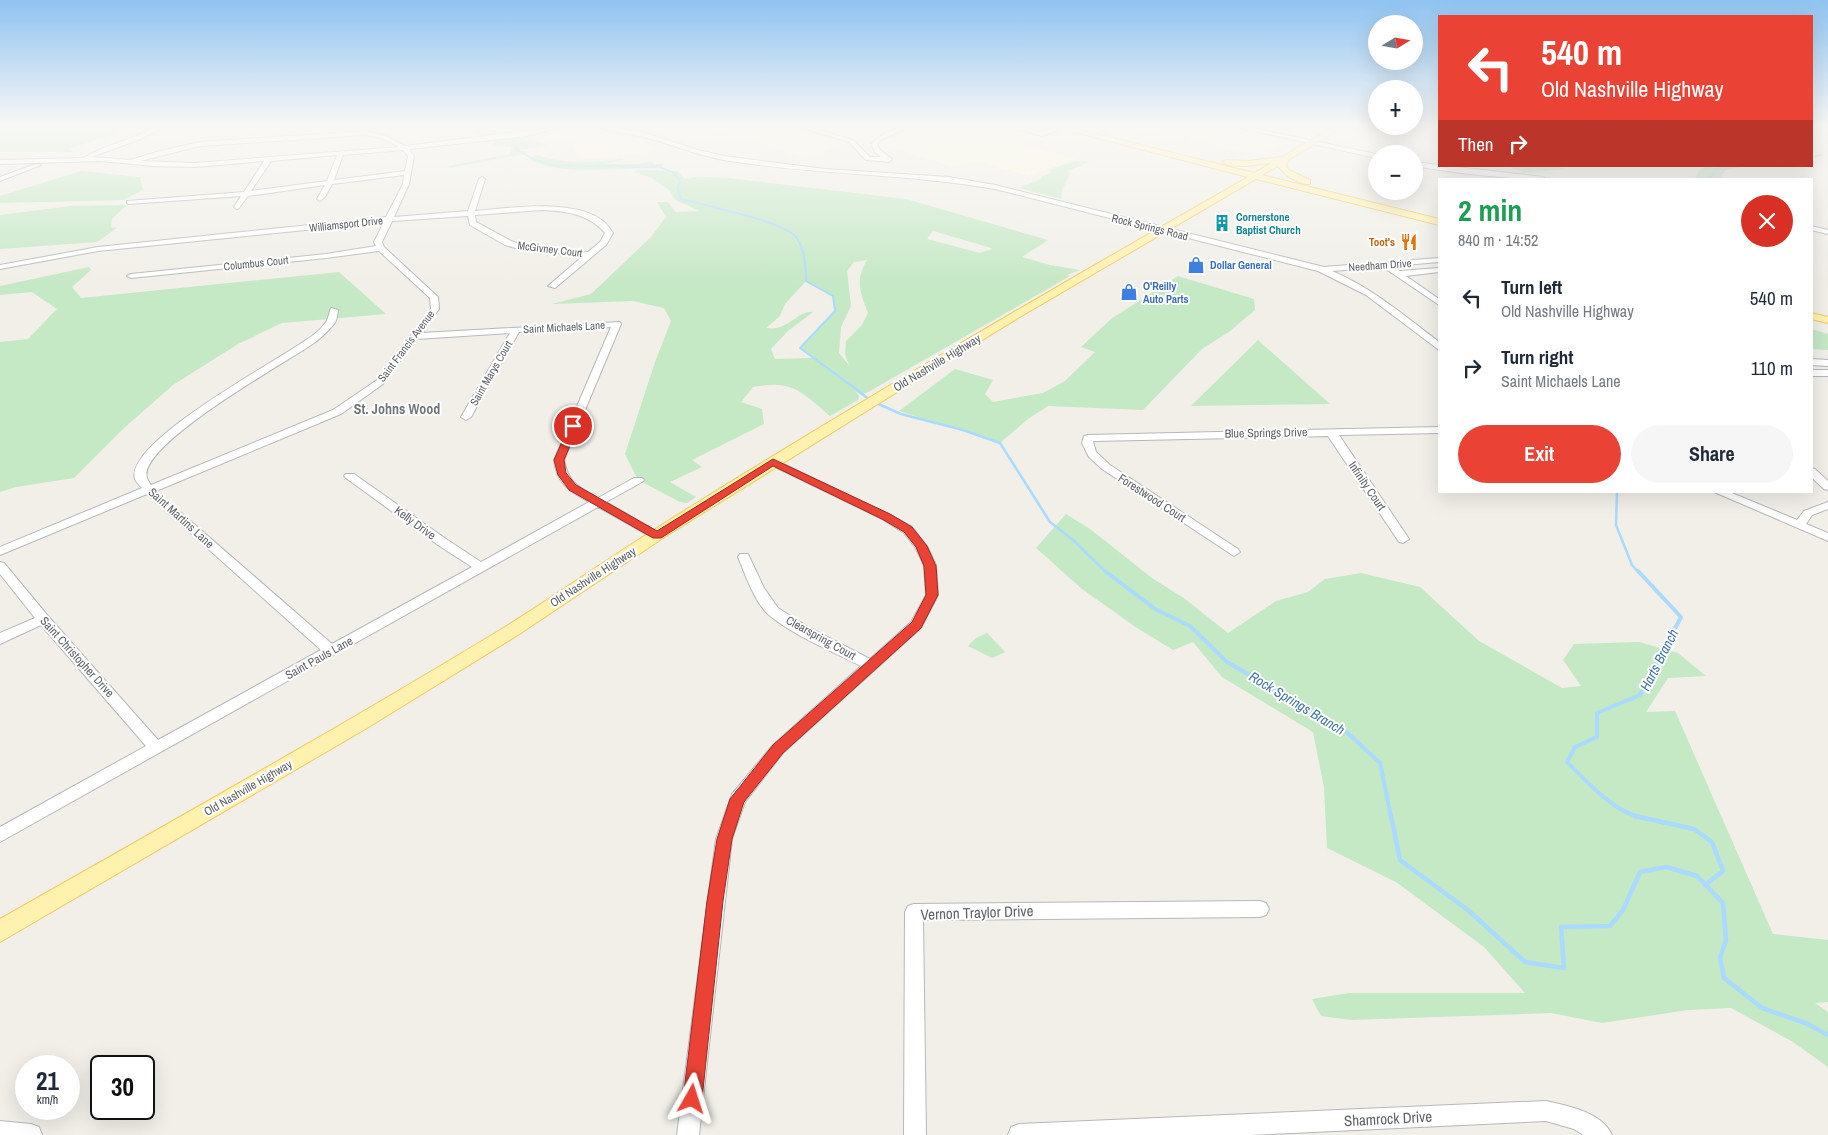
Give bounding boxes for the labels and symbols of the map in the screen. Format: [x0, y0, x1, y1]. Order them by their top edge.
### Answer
north arrow [1368, 15, 1422, 70]
place label: Cornerstone Baptist Church [1236, 210, 1301, 237]
street label: Rock Springs Road [1110, 211, 1190, 243]
street label: Williamsport Drive [308, 213, 384, 235]
building icon: Cornerstone Baptist Church [1212, 213, 1232, 233]
restaurant icon: Toot's [1399, 232, 1419, 252]
place label: Toot's [1369, 235, 1395, 249]
street label: McGivney Court [517, 238, 584, 260]
street label: Columbus Court [223, 253, 290, 273]
shop icon: Dollar General [1186, 255, 1206, 275]
street label: Needham Drive [1348, 256, 1412, 274]
place label: Dollar General [1210, 258, 1272, 272]
place label: O'Reilly Auto Parts [1143, 279, 1189, 306]
shop icon: O'Reilly Auto Parts [1119, 282, 1139, 302]
street label: Saint Francis Avenue [374, 307, 438, 385]
street label: Saint Michaels Lane [523, 318, 605, 336]
street label: Old Nashville Highway [890, 330, 984, 395]
street label: Saint Marys Court [467, 338, 515, 408]
district label: St. Johns Wood [354, 400, 440, 418]
pin [552, 405, 594, 447]
street label: Blue Springs Drive [1225, 424, 1307, 442]
street label: Infinity Court [1345, 458, 1390, 514]
street label: Forestwood Court [1115, 470, 1189, 526]
street label: Saint Martins Lane [145, 484, 217, 552]
street label: Kelly Drive [391, 503, 439, 543]
street label: Old Nashville Highway [547, 543, 639, 611]
street label: Clearspring Court [783, 612, 859, 664]
street label: Saint Christopher Drive [36, 613, 118, 701]
water label: Harts Branch [1636, 626, 1682, 694]
street label: Saint Pauls Lane [282, 633, 356, 683]
water label: Rock Springs Branch [1246, 667, 1348, 739]
street label: Old Nashville Highway [201, 756, 295, 820]
street label: Vernon Traylor Drive [920, 900, 1034, 925]
speed limit sign: 30 [90, 1055, 155, 1120]
position arrow [665, 1072, 717, 1124]
street label: Shamrock Drive [1343, 1106, 1433, 1131]

